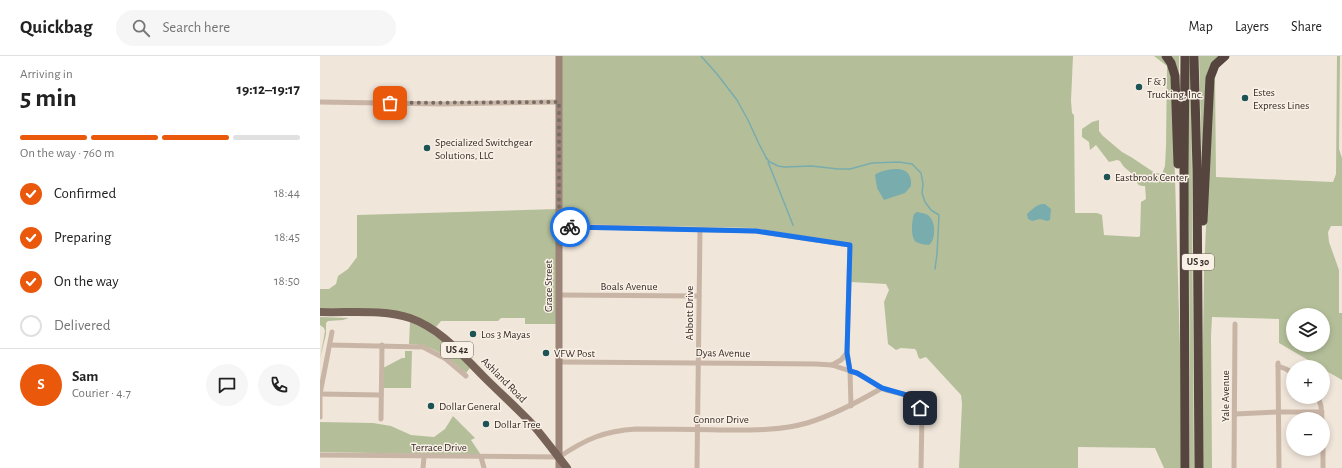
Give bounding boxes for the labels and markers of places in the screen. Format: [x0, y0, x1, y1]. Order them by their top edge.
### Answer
place label: F & J Trucking, Inc. [1147, 76, 1203, 100]
marker: F & J Trucking, Inc. [1134, 82, 1144, 92]
pin [373, 86, 407, 120]
place label: Estes Express Lines [1253, 87, 1309, 111]
marker: Estes Express Lines [1240, 93, 1250, 103]
place label: Specialized Switchgear Solutions, LLC [435, 137, 533, 161]
marker: Specialized Switchgear Solutions, LLC [422, 143, 432, 153]
marker: Eastbrook Center [1102, 172, 1112, 182]
place label: Eastbrook Center [1115, 172, 1188, 183]
marker: Los 3 Mayas [468, 329, 478, 339]
place label: Los 3 Mayas [481, 329, 530, 340]
marker: VFW Post [541, 348, 551, 358]
place label: VFW Post [554, 348, 596, 359]
pin [903, 391, 937, 425]
marker: Dollar General [426, 401, 436, 411]
place label: Dollar General [439, 401, 501, 412]
marker: Dollar Tree [481, 419, 491, 429]
place label: Dollar Tree [494, 419, 541, 430]

